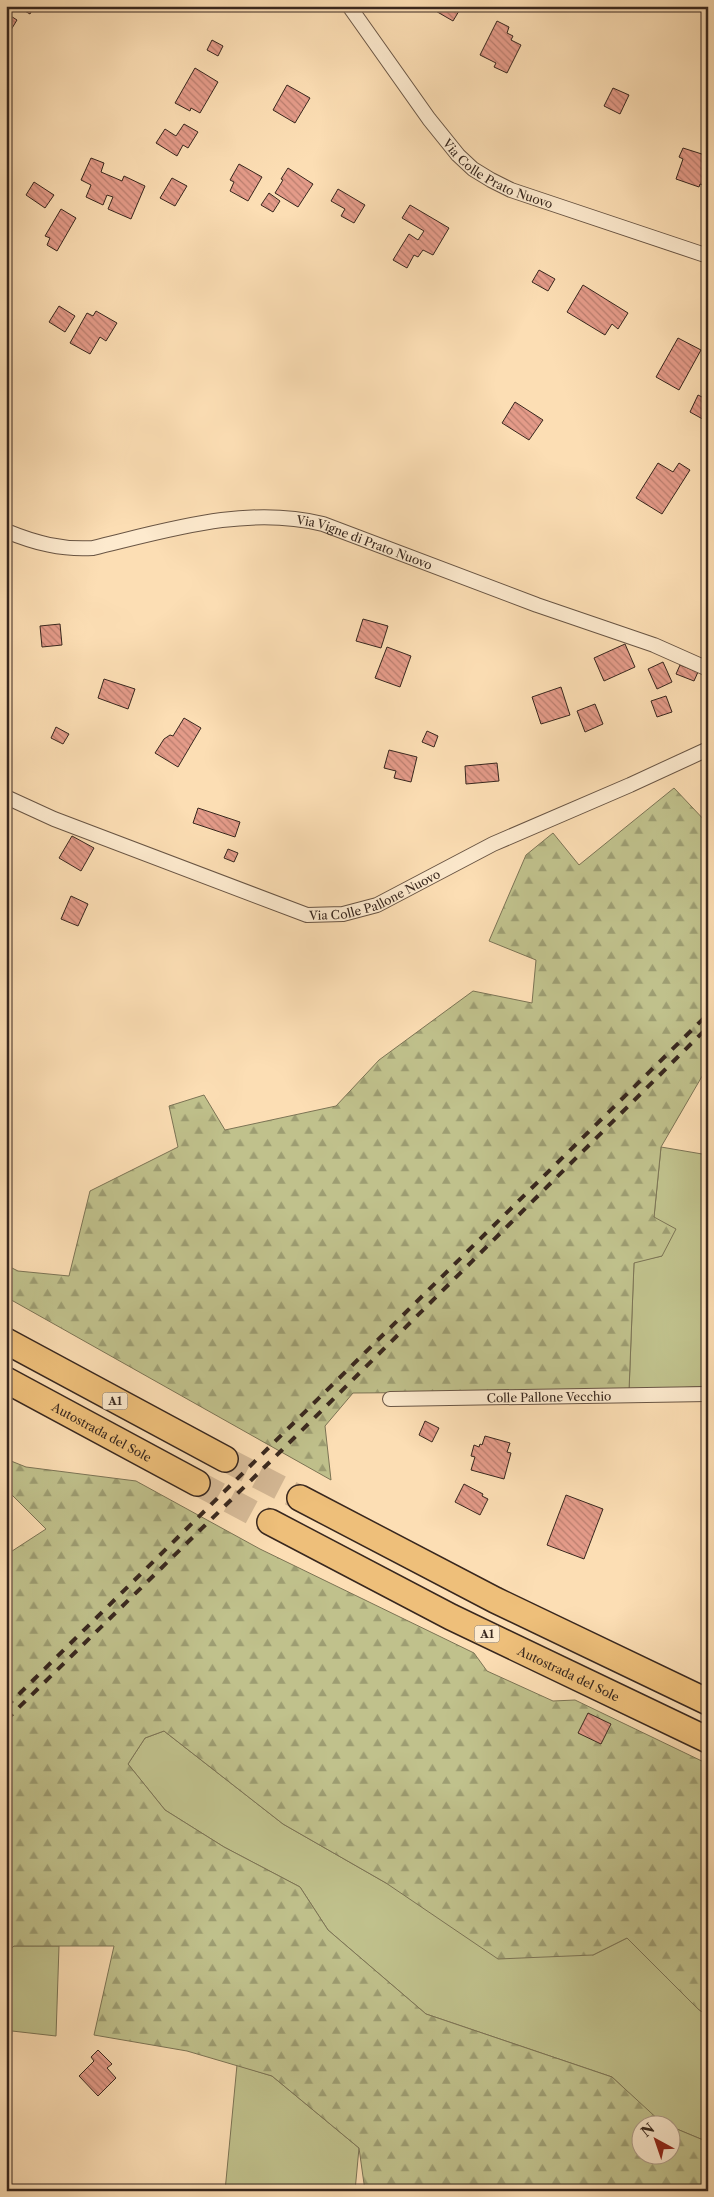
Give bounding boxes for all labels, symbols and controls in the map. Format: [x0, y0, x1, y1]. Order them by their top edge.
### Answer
street label: Via Colle Prato Nuovo [439, 135, 555, 211]
street label: Via Vigne di Prato Nuovo [295, 512, 435, 572]
street label: Via Colle Pallone Nuovo [308, 866, 442, 922]
street label: Colle Pallone Vecchio [486, 1388, 612, 1405]
road number: A1 [102, 1392, 128, 1410]
street label: Autostrada del Sole [49, 1398, 155, 1465]
road number: A1 [474, 1626, 500, 1642]
street label: Autostrada del Sole [515, 1642, 622, 1704]
north arrow [632, 2114, 682, 2164]
text: N [637, 2119, 658, 2141]

